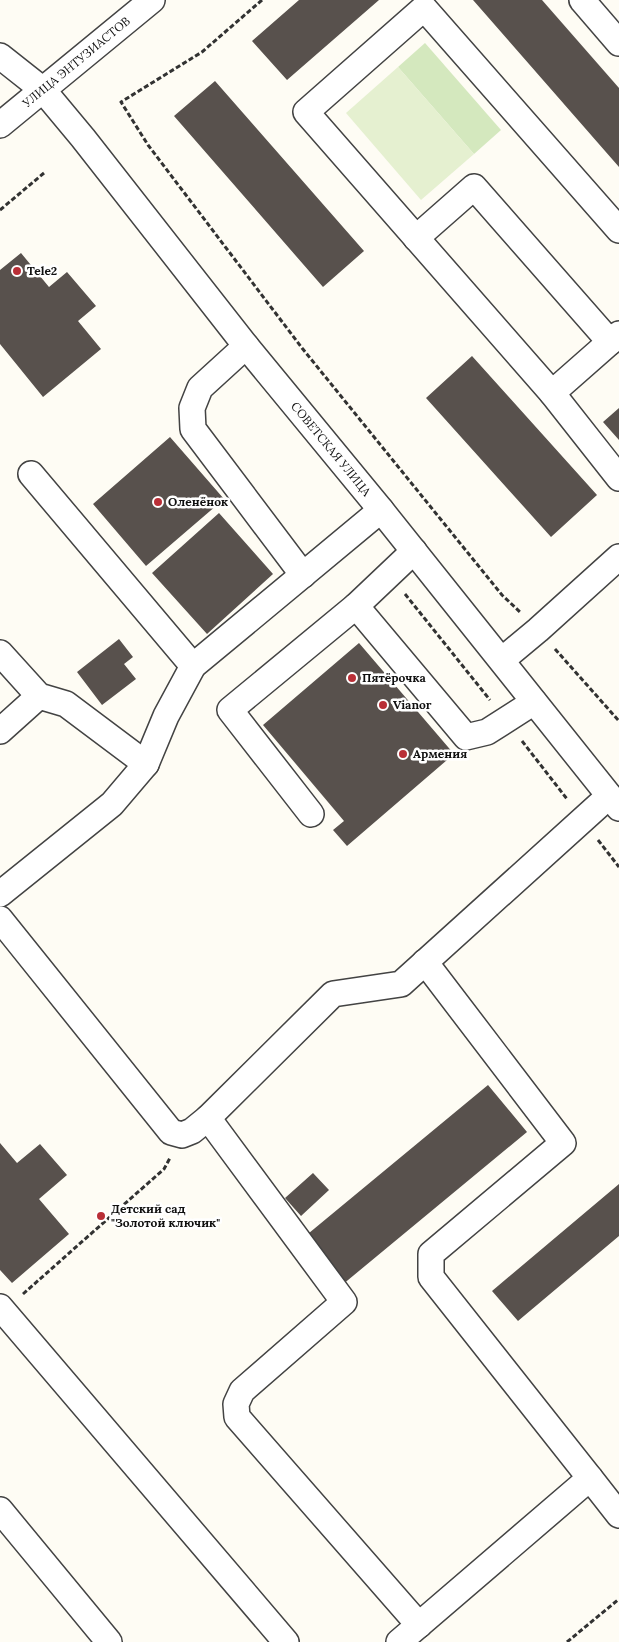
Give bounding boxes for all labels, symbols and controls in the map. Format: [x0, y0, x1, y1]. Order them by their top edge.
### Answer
street label: УЛИЦА ЭНТУЗИАСТОВ [19, 13, 133, 111]
place label: Tele2 [27, 263, 57, 278]
marker: Tele2 [11, 265, 23, 277]
street label: СОВЕТСКАЯ УЛИЦА [288, 399, 375, 499]
place label: Оленёнок [168, 494, 228, 509]
marker: Оленёнок [152, 496, 164, 508]
place label: Пятёрочка [362, 670, 427, 685]
marker: Пятёрочка [346, 672, 358, 684]
place label: Vianor [393, 697, 432, 712]
marker: Vianor [377, 699, 389, 711]
place label: Армения [413, 746, 467, 761]
marker: Армения [397, 748, 409, 760]
place label: Детский сад "Золотой ключик" [111, 1201, 220, 1230]
marker: Детский сад "Золотой ключик" [95, 1210, 107, 1222]

